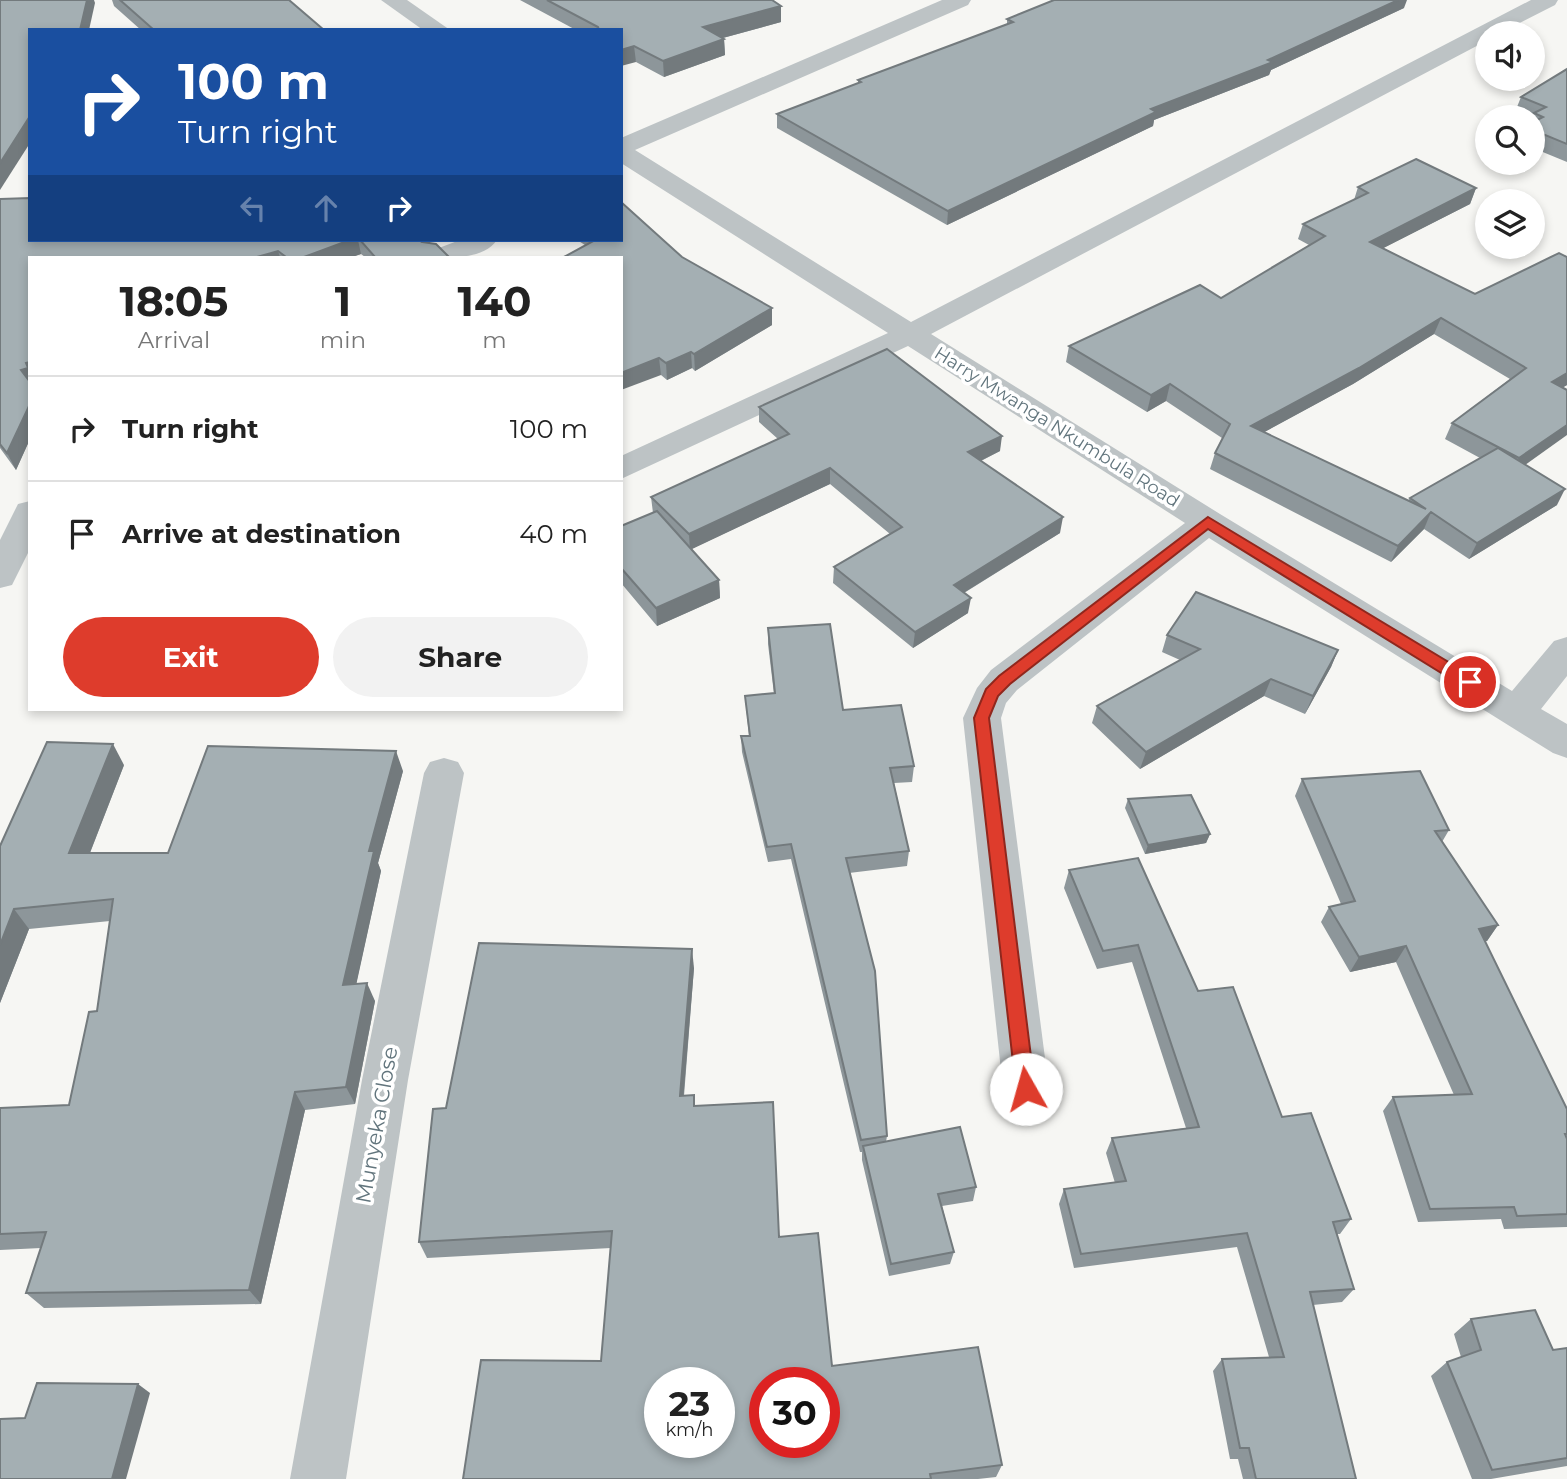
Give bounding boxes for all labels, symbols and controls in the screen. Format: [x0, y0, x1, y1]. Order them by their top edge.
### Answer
map controls [1475, 21, 1545, 259]
button: sound [1475, 21, 1545, 91]
text: 100 m [178, 52, 329, 111]
icon: right [63, 56, 154, 147]
button: search [1475, 105, 1545, 175]
text: Turn right [178, 112, 338, 151]
icon: left [234, 189, 272, 227]
icon: ahead [307, 189, 345, 227]
icon: right [380, 189, 418, 227]
button: layers [1475, 189, 1545, 259]
text: 18:05 [120, 275, 228, 327]
text: 1 [335, 275, 351, 327]
text: 140 [457, 275, 531, 327]
text: Arrival [138, 326, 210, 354]
text: min [320, 326, 366, 354]
text: m [482, 326, 507, 354]
street label: Harry Mwanga Nkumbula Road [930, 342, 1184, 512]
icon: right [63, 410, 101, 448]
text: Turn right [122, 413, 258, 445]
text: 100 m [510, 413, 588, 445]
icon: arrive [63, 515, 101, 553]
text: Arrive at destination [122, 518, 401, 550]
text: 40 m [519, 518, 588, 550]
button: Exit [63, 617, 319, 697]
button: Share [333, 617, 588, 697]
pin [1440, 652, 1500, 712]
icon: arrive [1451, 663, 1489, 701]
street label: Munyeka Close [350, 1045, 403, 1205]
position arrow [989, 1052, 1063, 1126]
speed limit sign: 30 [749, 1367, 840, 1458]
text: 23 [669, 1382, 710, 1425]
text: km/h [665, 1419, 714, 1441]

